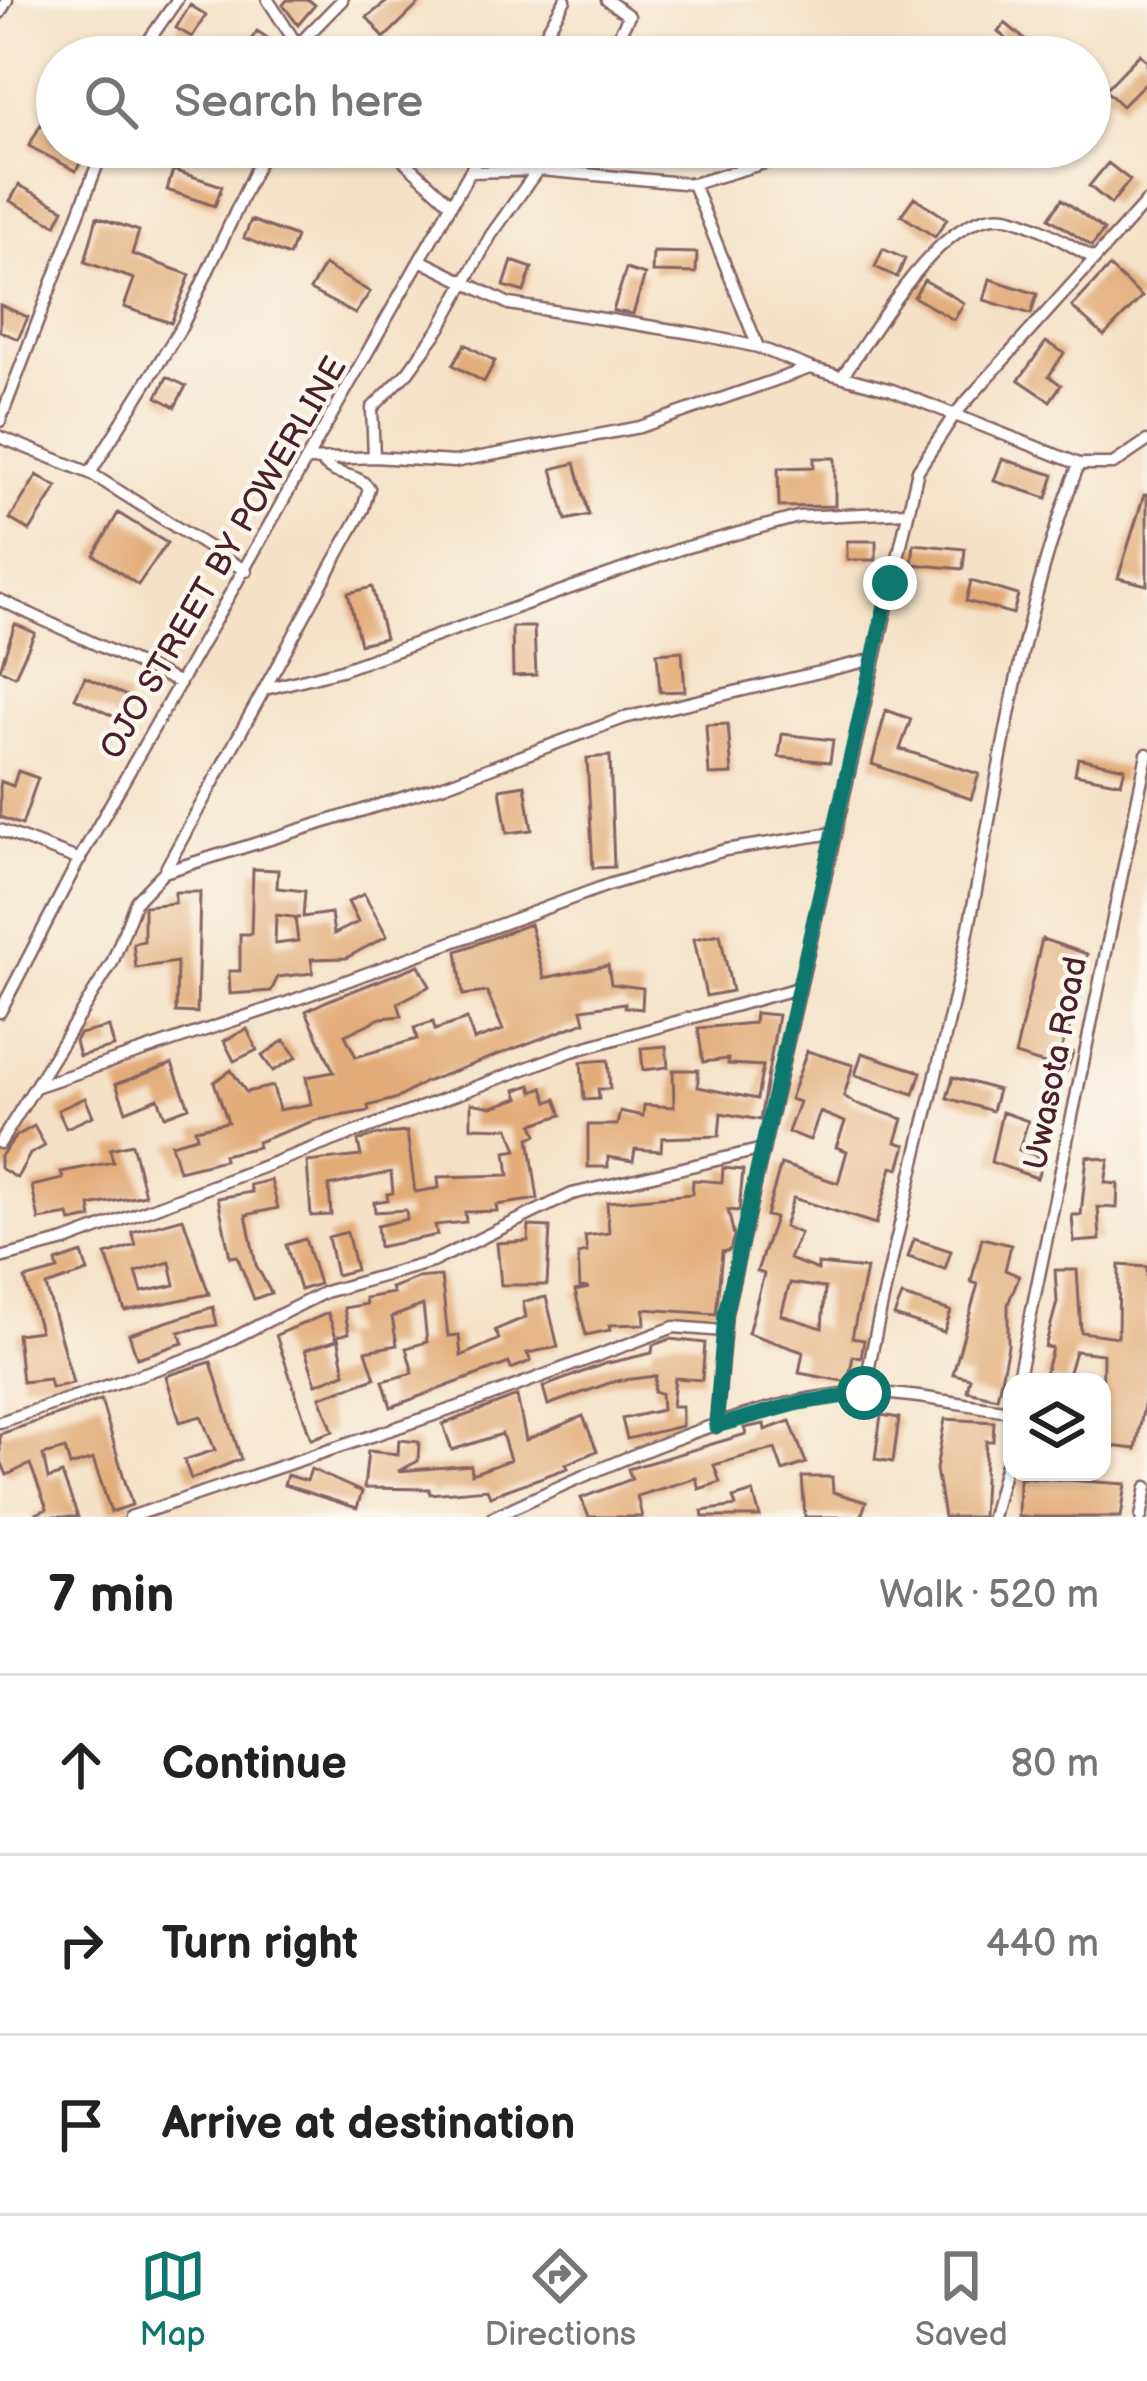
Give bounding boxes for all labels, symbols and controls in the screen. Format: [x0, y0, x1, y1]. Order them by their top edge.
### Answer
search box [36, 36, 1111, 168]
icon: search [78, 69, 144, 135]
text: Search here [174, 75, 423, 130]
street label: OJO STREET BY POWERLINE [92, 350, 355, 766]
route end [863, 556, 917, 610]
street label: Uwasota Road [1016, 954, 1096, 1173]
route start [837, 1366, 891, 1420]
map controls [1003, 1373, 1111, 1481]
button: layers [1003, 1373, 1111, 1481]
text: 7 min [48, 1565, 174, 1626]
text: Walk · 520 m [879, 1572, 1099, 1619]
icon: ahead [48, 1732, 114, 1798]
text: Continue [162, 1737, 347, 1792]
text: 80 m [1011, 1741, 1099, 1788]
icon: right [48, 1912, 114, 1978]
text: Turn right [162, 1917, 358, 1972]
text: 440 m [986, 1921, 1099, 1968]
icon: arrive [48, 2092, 114, 2158]
text: Arrive at destination [162, 2097, 575, 2152]
tab: Map [139, 2243, 206, 2355]
tab: Directions [484, 2243, 636, 2355]
tab: Saved [915, 2243, 1008, 2355]

